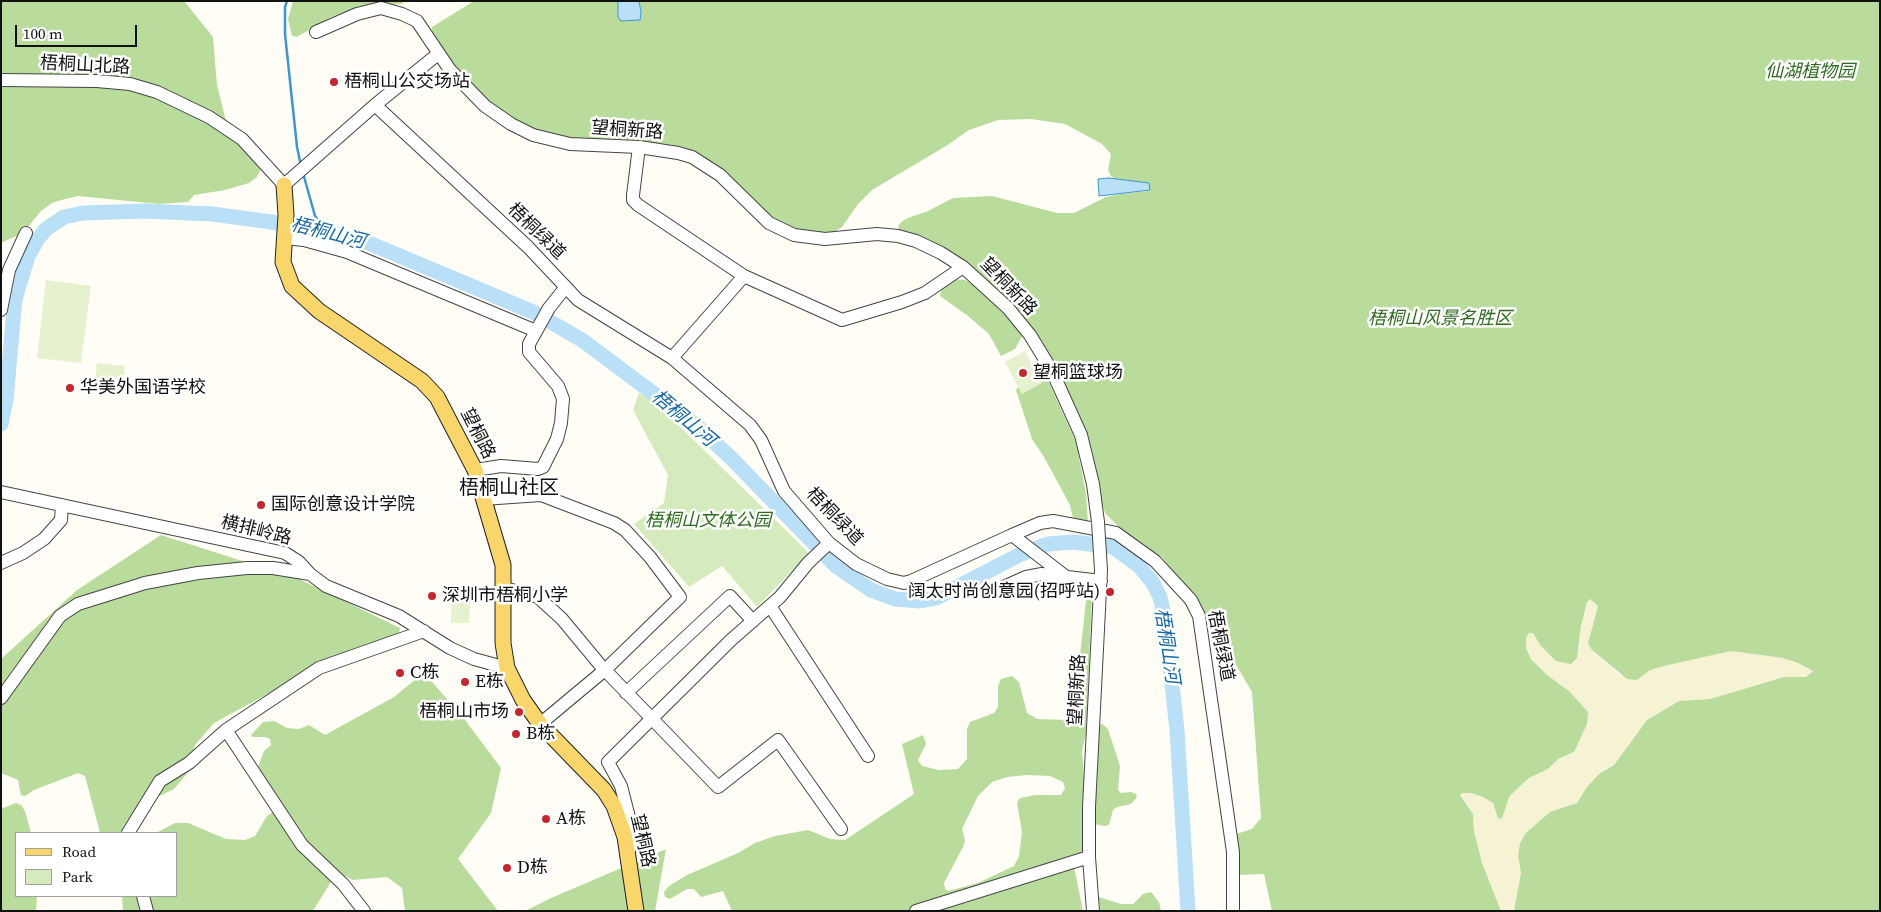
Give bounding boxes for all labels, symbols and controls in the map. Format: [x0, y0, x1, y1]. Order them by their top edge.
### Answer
scale bar [18, 15, 140, 47]
text: 100 m [23, 23, 63, 44]
street label: 梧桐山北路 [39, 53, 131, 79]
park label: 仙湖植物园 [1765, 61, 1855, 83]
place label: 梧桐山公交场站 [344, 71, 470, 93]
marker: 梧桐山公交场站 [328, 76, 340, 88]
street label: 望桐新路 [590, 118, 664, 144]
street label: 梧桐绿道 [503, 199, 569, 265]
water label: 梧桐山河 [288, 214, 368, 254]
street label: 望桐新路 [975, 254, 1041, 320]
park label: 梧桐山风景名胜区 [1368, 308, 1512, 330]
place label: 望桐篮球场 [1033, 362, 1123, 384]
marker: 望桐篮球场 [1017, 367, 1029, 379]
place label: 华美外国语学校 [80, 377, 206, 399]
marker: 华美外国语学校 [64, 382, 76, 394]
water label: 梧桐山河 [647, 386, 719, 452]
street label: 望桐路 [455, 405, 499, 463]
district label: 梧桐山社区 [459, 477, 559, 501]
street label: 梧桐绿道 [801, 484, 867, 550]
place label: 国际创意设计学院 [271, 494, 415, 516]
marker: 国际创意设计学院 [255, 499, 267, 511]
park label: 梧桐山文体公园 [645, 510, 771, 532]
street label: 横排岭路 [218, 512, 294, 550]
place label: 阔太时尚创意园(招呼站) [908, 581, 1100, 603]
place label: 深圳市梧桐小学 [442, 585, 568, 607]
marker: 阔太时尚创意园(招呼站) [1104, 586, 1116, 598]
marker: 深圳市梧桐小学 [426, 590, 438, 602]
water label: 梧桐山河 [1149, 607, 1183, 685]
street label: 梧桐绿道 [1203, 609, 1237, 683]
street label: 望桐新路 [1065, 653, 1091, 727]
place label: C栋 [410, 662, 439, 684]
marker: C栋 [394, 667, 406, 679]
place label: E栋 [475, 671, 504, 693]
marker: E栋 [459, 676, 471, 688]
place label: 梧桐山市场 [419, 701, 509, 723]
marker: 梧桐山市场 [513, 706, 525, 718]
place label: B栋 [526, 723, 555, 745]
marker: B栋 [510, 728, 522, 740]
place label: A栋 [556, 808, 586, 830]
street label: 望桐路 [625, 812, 659, 870]
marker: A栋 [540, 813, 552, 825]
legend [15, 832, 178, 897]
text: Road [62, 841, 96, 862]
place label: D栋 [517, 857, 548, 879]
marker: D栋 [501, 862, 513, 874]
text: Park [62, 866, 93, 887]

